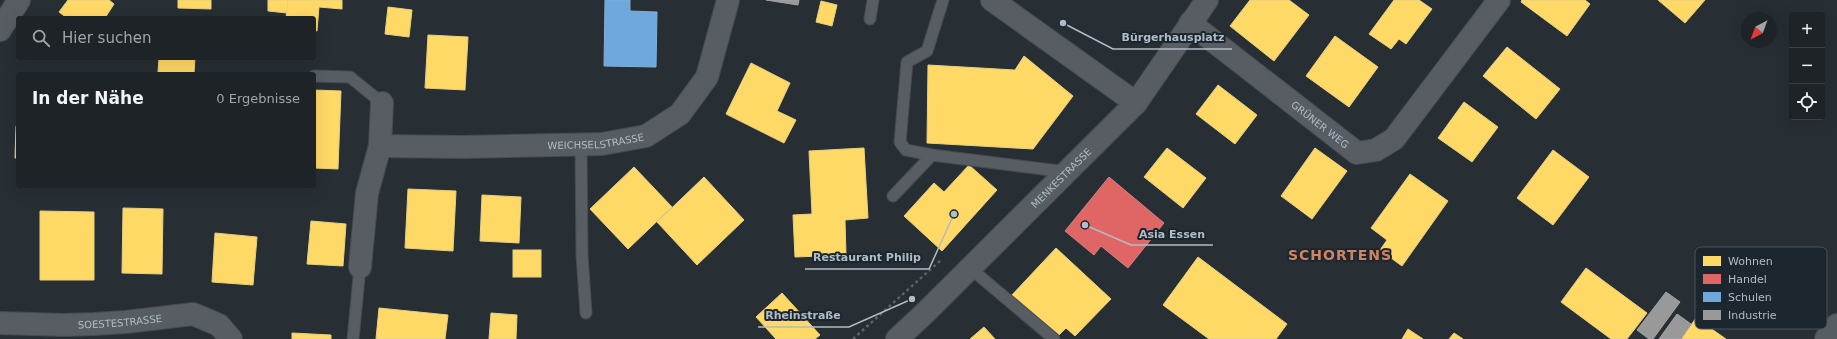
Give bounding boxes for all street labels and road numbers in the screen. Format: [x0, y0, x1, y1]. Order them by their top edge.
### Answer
street label: GRÜNER WEG [1289, 99, 1351, 150]
street label: WEICHSELSTRASSE [547, 131, 645, 151]
street label: MENKESTRASSE [1029, 146, 1093, 210]
street label: SOESTESTRASSE [78, 312, 162, 330]

